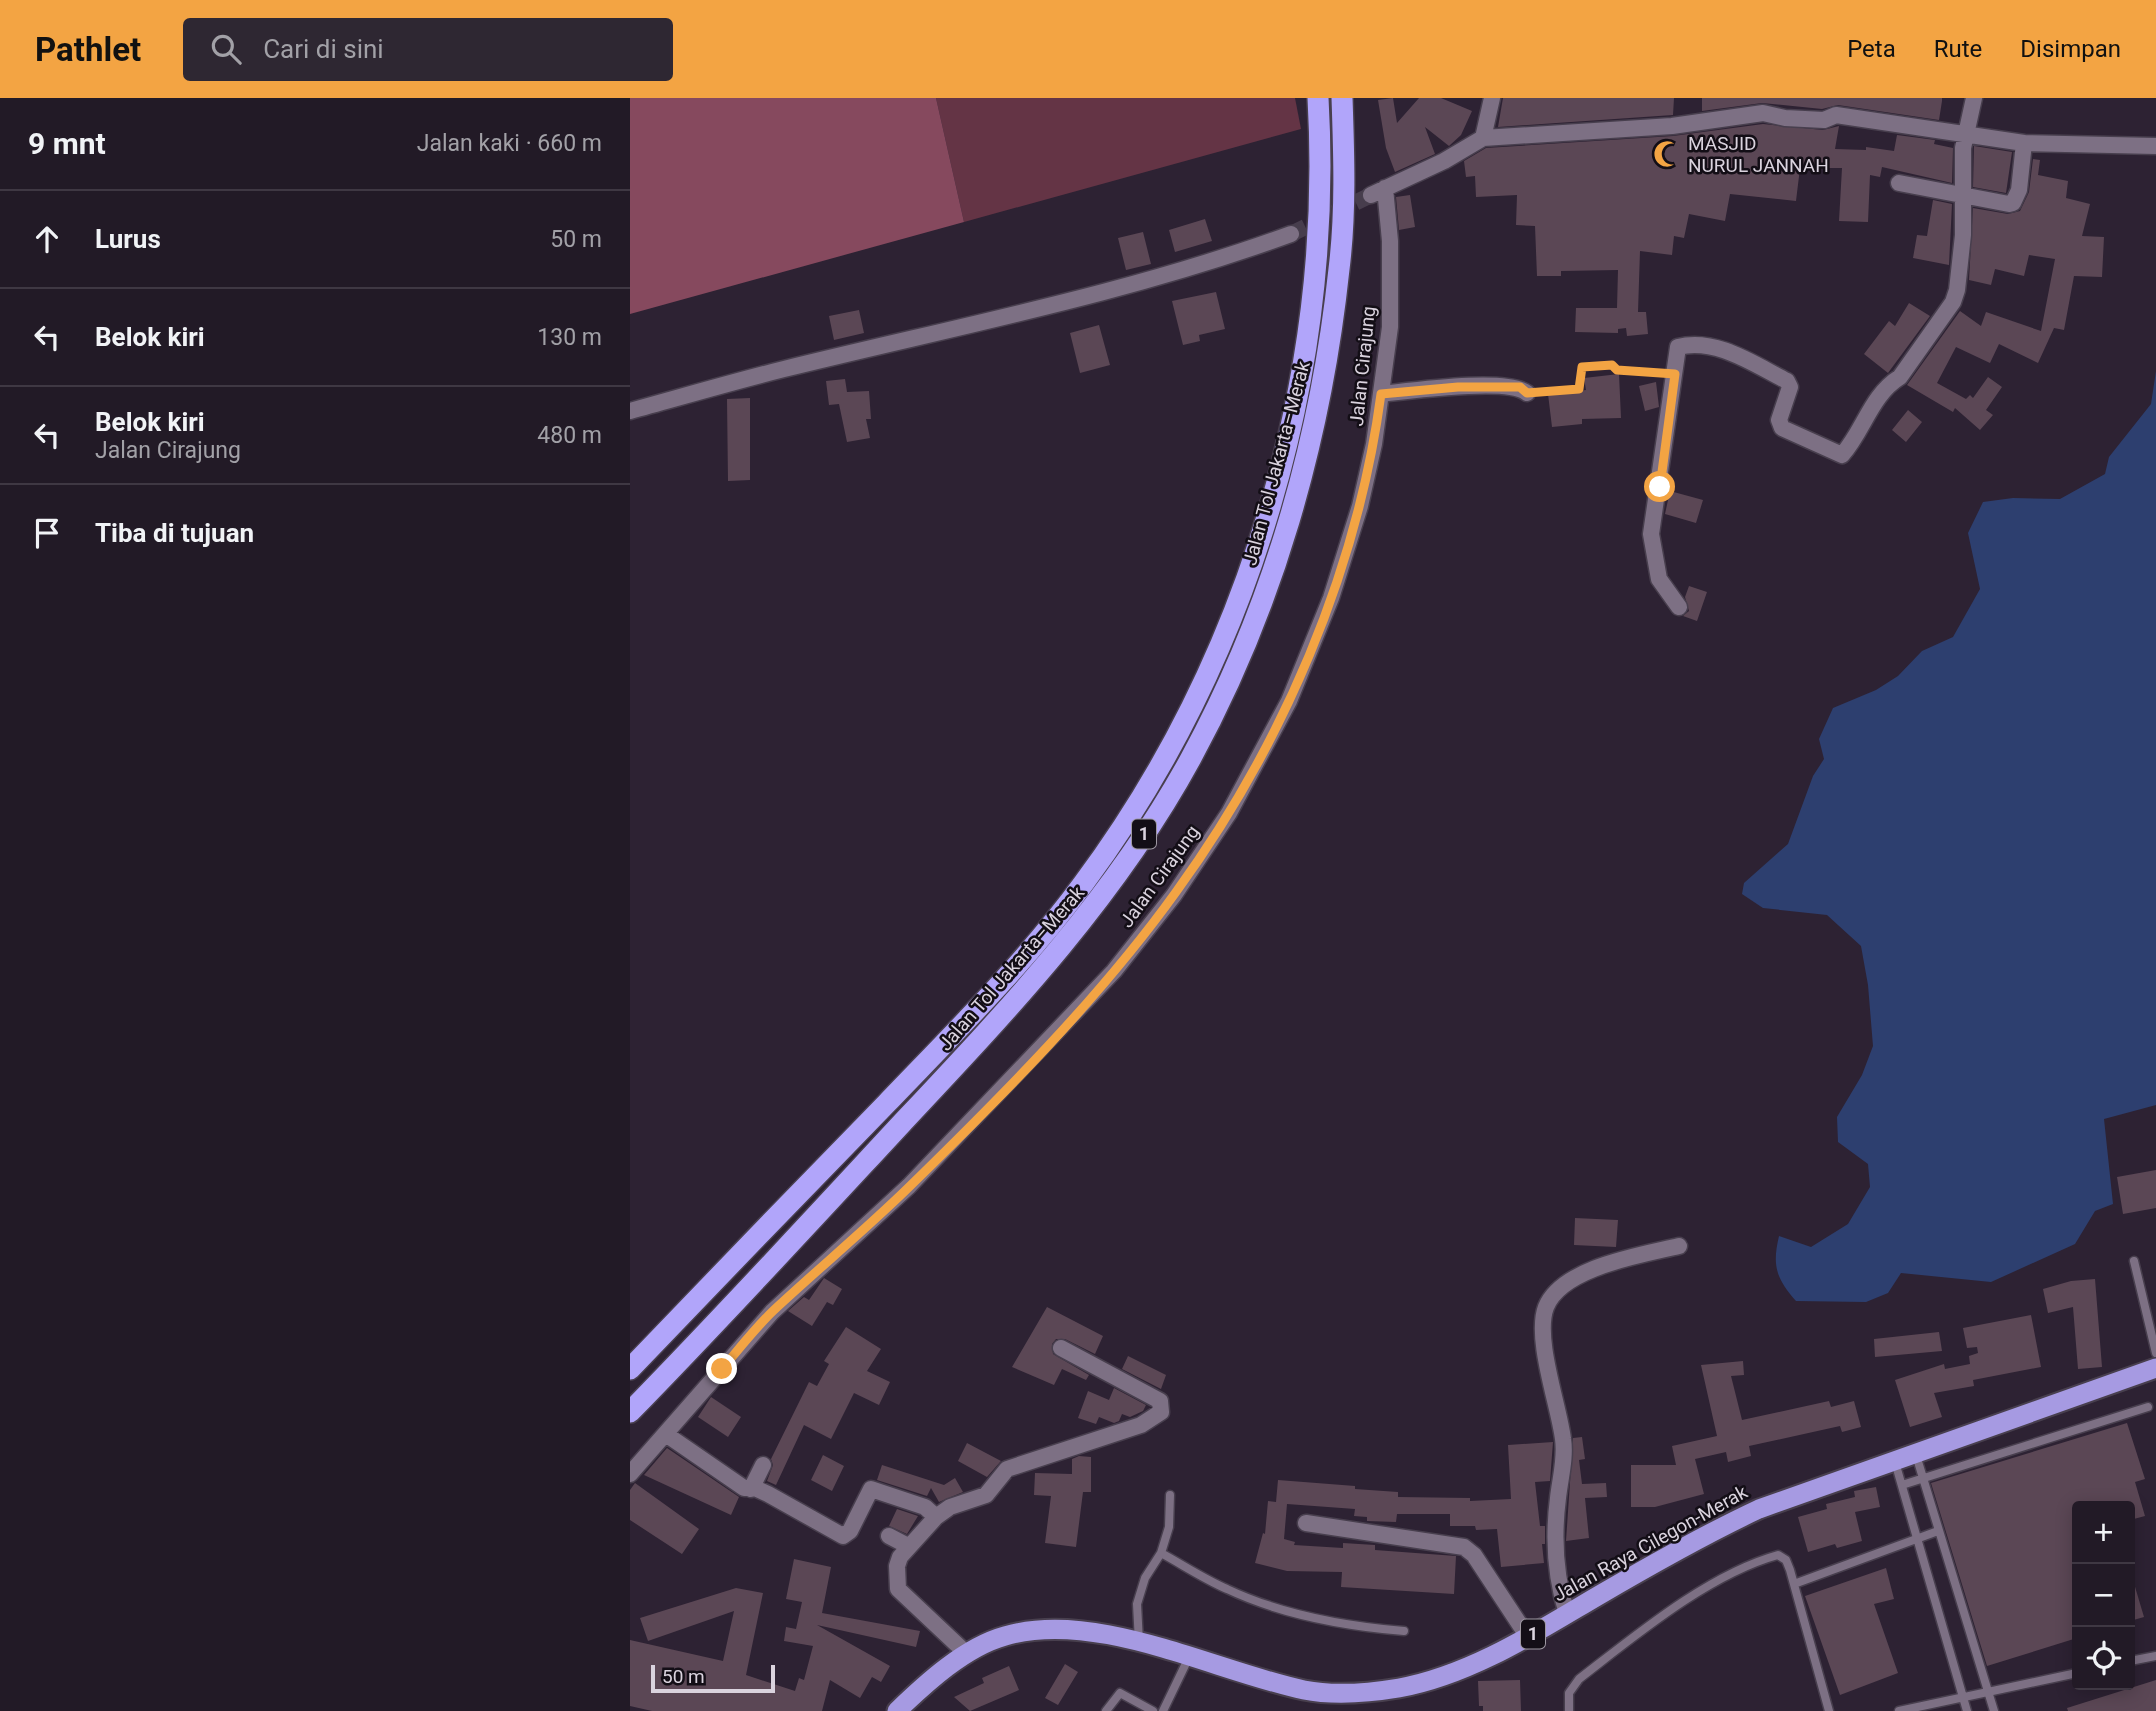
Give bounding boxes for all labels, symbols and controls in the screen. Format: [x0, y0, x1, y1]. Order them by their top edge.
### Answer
search box [183, 18, 673, 81]
text: Pathlet [35, 30, 141, 69]
icon: search [207, 30, 245, 68]
text: Cari di sini [263, 34, 384, 64]
text: Peta [1847, 35, 1896, 63]
text: Rute [1934, 35, 1982, 63]
text: Disimpan [2020, 35, 2121, 63]
text: 9 mnt [28, 126, 106, 161]
text: Jalan kaki · 660 m [417, 130, 602, 157]
place label: MASJID NURUL JANNAH [1688, 132, 1829, 177]
mosque icon: MASJID NURUL JANNAH [1652, 139, 1682, 169]
icon: ahead [28, 220, 66, 258]
text: Lurus [95, 224, 161, 254]
text: 50 m [550, 226, 602, 253]
street label: Jalan Cirajung [1345, 305, 1380, 427]
icon: left [28, 318, 66, 356]
text: Belok kiri [95, 322, 205, 352]
text: 130 m [537, 324, 602, 351]
street label: Jalan Tol Jakarta–Merak [1238, 358, 1315, 568]
text: Belok kiri [95, 407, 205, 437]
icon: left [28, 416, 66, 454]
text: 480 m [537, 422, 602, 449]
text: Jalan Cirajung [95, 437, 241, 464]
route start [1644, 471, 1675, 502]
icon: arrive [28, 514, 66, 552]
text: Tiba di tujuan [95, 518, 254, 548]
road number: 1 [1132, 820, 1156, 848]
street label: Jalan Cirajung [1115, 821, 1204, 932]
street label: Jalan Tol Jakarta–Merak [934, 881, 1089, 1055]
route end [706, 1353, 737, 1384]
street label: Jalan Raya Cilegon-Merak [1549, 1480, 1752, 1606]
map controls [2072, 1501, 2135, 1690]
button: + [2072, 1501, 2135, 1564]
button: − [2072, 1564, 2135, 1627]
road number: 1 [1521, 1619, 1545, 1648]
button: locate [2072, 1627, 2135, 1690]
scale bar [651, 1662, 775, 1694]
text: 50 m [662, 1665, 705, 1688]

